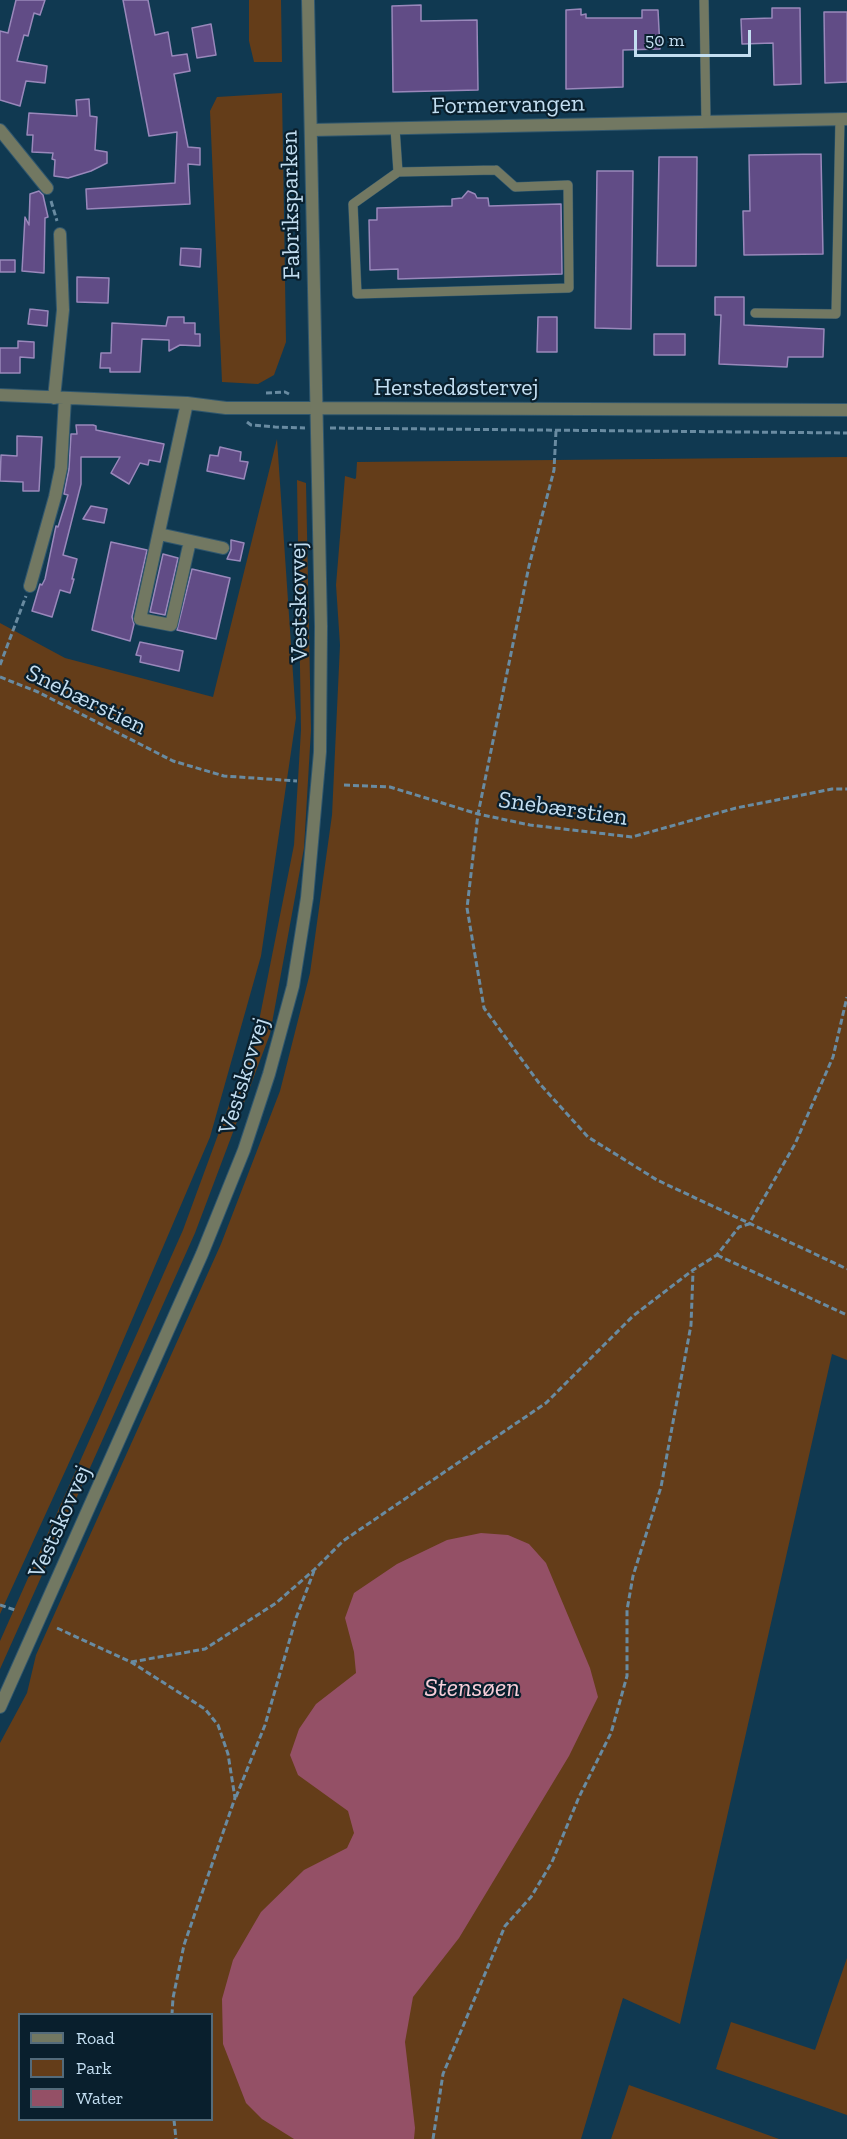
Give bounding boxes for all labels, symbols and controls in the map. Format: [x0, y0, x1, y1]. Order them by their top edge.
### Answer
scale bar [637, 18, 754, 56]
text: 50 m [645, 29, 684, 51]
street label: Formervangen [431, 89, 585, 121]
street label: Fabriksparken [275, 130, 307, 280]
street label: Herstedøstervej [373, 374, 539, 402]
street label: Vestskovvej [284, 541, 314, 663]
street label: Snebærstien [21, 659, 151, 741]
street label: Snebærstien [497, 786, 629, 832]
street label: Vestskovvej [213, 1014, 275, 1138]
street label: Vestskovvej [22, 1461, 98, 1583]
water label: Stensøen [424, 1673, 520, 1705]
legend [18, 2013, 213, 2121]
text: Road [76, 2027, 115, 2049]
text: Park [76, 2057, 112, 2079]
text: Water [76, 2087, 123, 2109]

